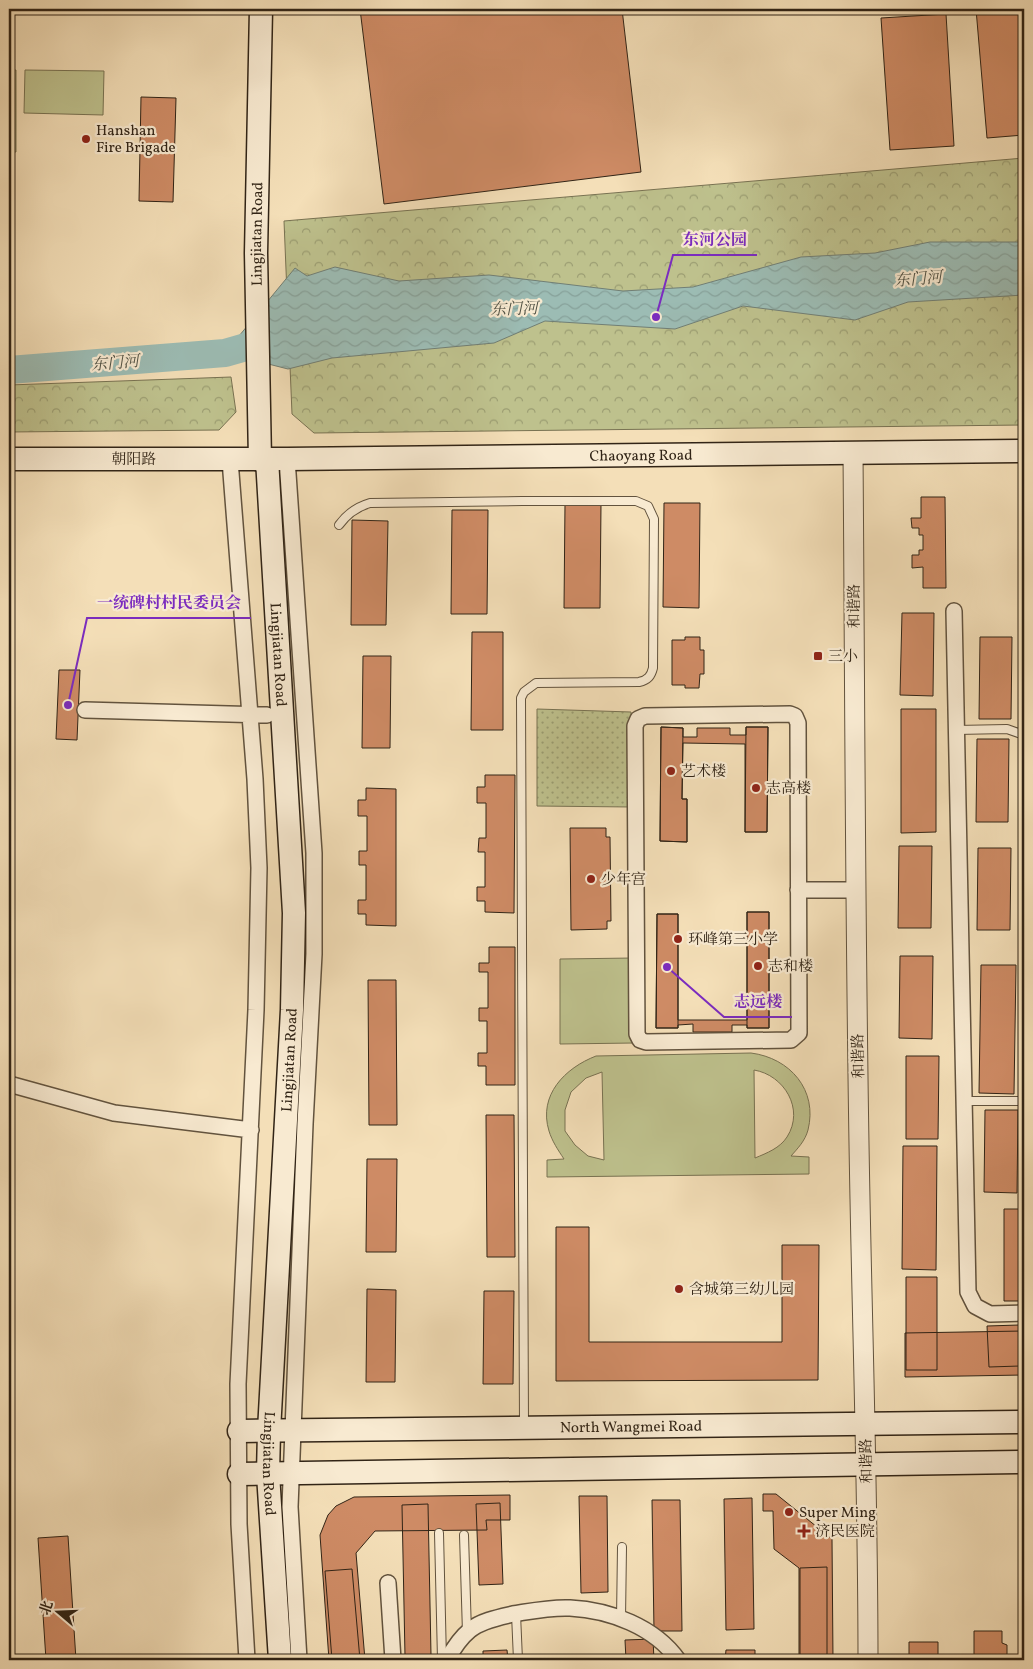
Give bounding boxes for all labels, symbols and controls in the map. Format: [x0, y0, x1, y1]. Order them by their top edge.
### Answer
place label: Hanshan Fire Brigade [96, 121, 176, 159]
marker: Hanshan Fire Brigade [80, 133, 92, 145]
street label: Lingjiatan Road [247, 182, 269, 286]
callout: 东河公园 [673, 224, 757, 255]
text: 东河公园 [683, 230, 747, 252]
water label: 东门河 [893, 267, 946, 293]
water label: 东门河 [490, 298, 541, 322]
water label: 东门河 [90, 351, 143, 377]
street label: Chaoyang Road [589, 446, 693, 468]
street label: 朝阳路 [111, 450, 157, 471]
street label: 和谐路 [845, 583, 866, 629]
callout: 一统碑村村民委员会 [87, 587, 251, 618]
text: 一统碑村村民委员会 [97, 593, 241, 615]
street label: Lingjiatan Road [264, 602, 291, 707]
place label: 三小 [828, 647, 858, 668]
marker: 三小 [812, 650, 824, 662]
place label: 艺术楼 [681, 762, 726, 783]
marker: 艺术楼 [665, 765, 677, 777]
place label: 志高楼 [766, 779, 811, 800]
marker: 志高楼 [750, 782, 762, 794]
place label: 少年宫 [601, 870, 646, 891]
marker: 少年宫 [585, 873, 597, 885]
place label: 环峰第三小学 [688, 930, 778, 951]
marker: 环峰第三小学 [672, 933, 684, 945]
place label: 志和楼 [768, 957, 813, 978]
marker: 志和楼 [752, 960, 764, 972]
callout: 志远楼 [724, 986, 792, 1017]
text: 志远楼 [734, 992, 782, 1014]
street label: Lingjiatan Road [277, 1008, 304, 1113]
street label: 和谐路 [849, 1033, 870, 1079]
place label: 含城第三幼儿园 [689, 1280, 794, 1301]
marker: 含城第三幼儿园 [673, 1283, 685, 1295]
street label: Lingjiatan Road [256, 1411, 280, 1516]
street label: North Wangmei Road [560, 1417, 702, 1439]
street label: 和谐路 [857, 1438, 878, 1484]
place label: Super Ming [799, 1503, 876, 1524]
marker: Super Ming [783, 1506, 795, 1518]
place label: 济民医院 [815, 1522, 875, 1543]
marker: 济民医院 [797, 1524, 811, 1538]
north arrow [32, 1586, 82, 1636]
text: 北 [36, 1599, 58, 1618]

